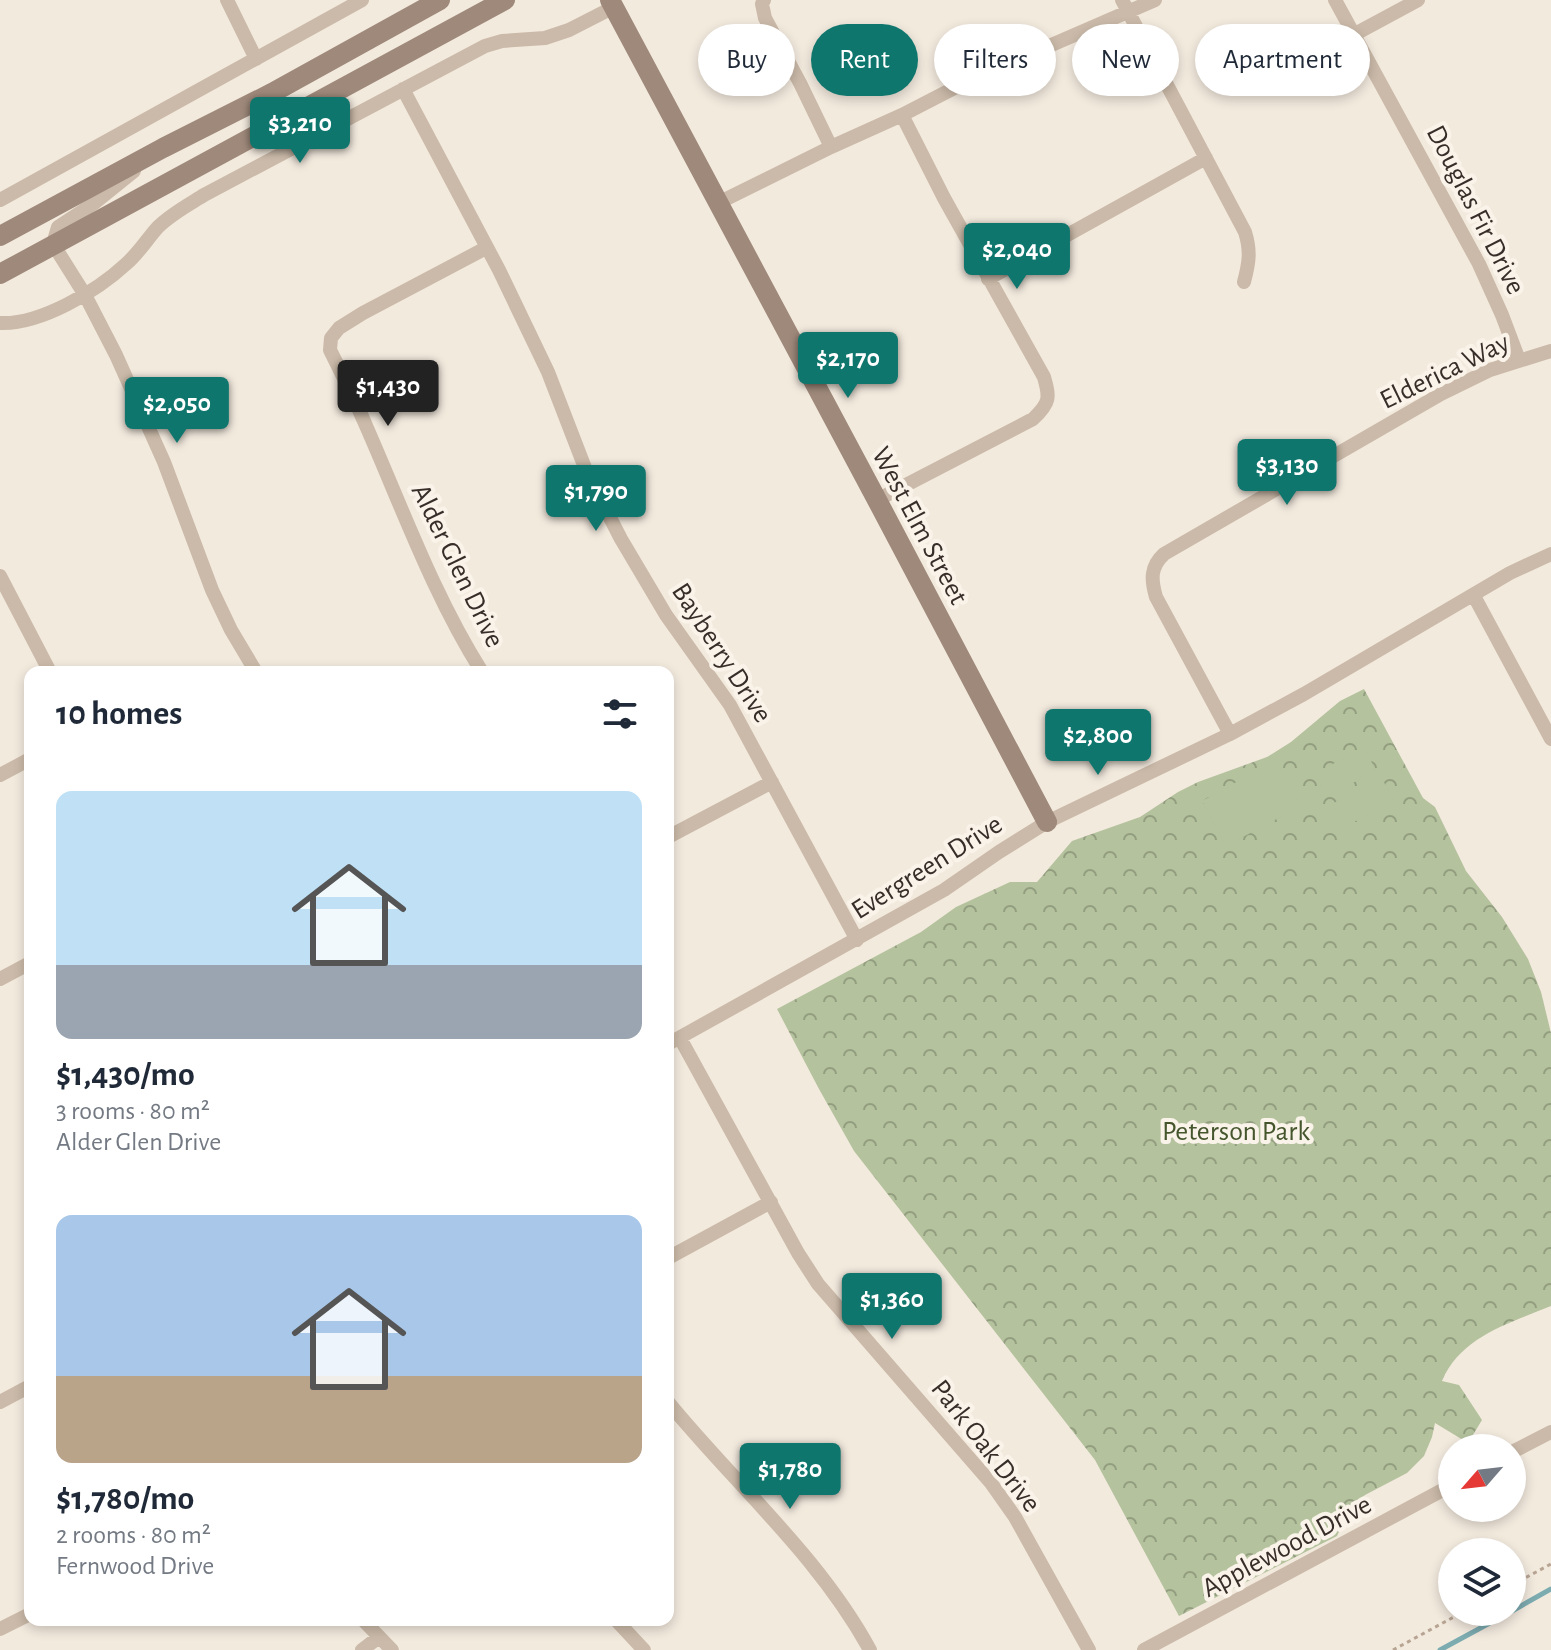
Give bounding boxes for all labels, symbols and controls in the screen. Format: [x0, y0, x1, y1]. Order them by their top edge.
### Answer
chip: Buy [698, 24, 795, 96]
chip: Rent [811, 24, 918, 96]
chip: Filters [934, 24, 1056, 96]
chip: New [1072, 24, 1179, 96]
chip: Apartment [1195, 24, 1370, 96]
pin: $3,210 [235, 97, 365, 165]
text: $3,210 [268, 110, 332, 136]
street label: Douglas Fir Drive [1421, 121, 1530, 299]
pin: $2,040 [952, 223, 1082, 291]
text: $2,040 [982, 236, 1052, 262]
street label: Elderica Way [1376, 329, 1514, 415]
pin: $2,170 [783, 332, 913, 400]
text: $2,170 [816, 345, 880, 371]
pin: $1,430 [323, 360, 453, 428]
text: $1,430 [356, 373, 420, 399]
pin: $2,050 [112, 377, 242, 445]
text: $2,050 [143, 390, 211, 416]
pin: $3,130 [1222, 439, 1352, 507]
street label: West Elm Street [866, 443, 972, 609]
text: $3,130 [1256, 452, 1318, 478]
pin: $1,790 [531, 465, 661, 533]
text: $1,790 [564, 478, 628, 504]
street label: Alder Glen Drive [406, 480, 509, 652]
street label: Bayberry Drive [666, 578, 777, 728]
icon: filters [598, 692, 642, 736]
text: 10 homes [56, 697, 182, 731]
pin: $2,800 [1033, 709, 1163, 777]
text: $2,800 [1063, 722, 1133, 748]
street label: Evergreen Drive [847, 810, 1007, 925]
icon: home [277, 843, 421, 987]
text: $1,430/mo [56, 1058, 195, 1092]
text: 3 rooms · 80 m² [56, 1098, 210, 1124]
park label: Peterson Park [1162, 1118, 1310, 1146]
text: Alder Glen Drive [56, 1129, 221, 1155]
icon: home [277, 1267, 421, 1411]
pin: $1,360 [827, 1273, 957, 1341]
text: $1,360 [860, 1286, 924, 1312]
street label: Park Oak Drive [925, 1375, 1045, 1518]
north arrow [1438, 1434, 1526, 1522]
map controls [1438, 1434, 1526, 1626]
pin: $1,780 [725, 1443, 855, 1511]
text: $1,780 [758, 1456, 822, 1482]
text: $1,780/mo [56, 1482, 194, 1516]
street label: Applewood Drive [1198, 1490, 1376, 1603]
text: 2 rooms · 80 m² [56, 1522, 211, 1548]
button: layers [1438, 1538, 1526, 1626]
text: Fernwood Drive [56, 1553, 214, 1579]

